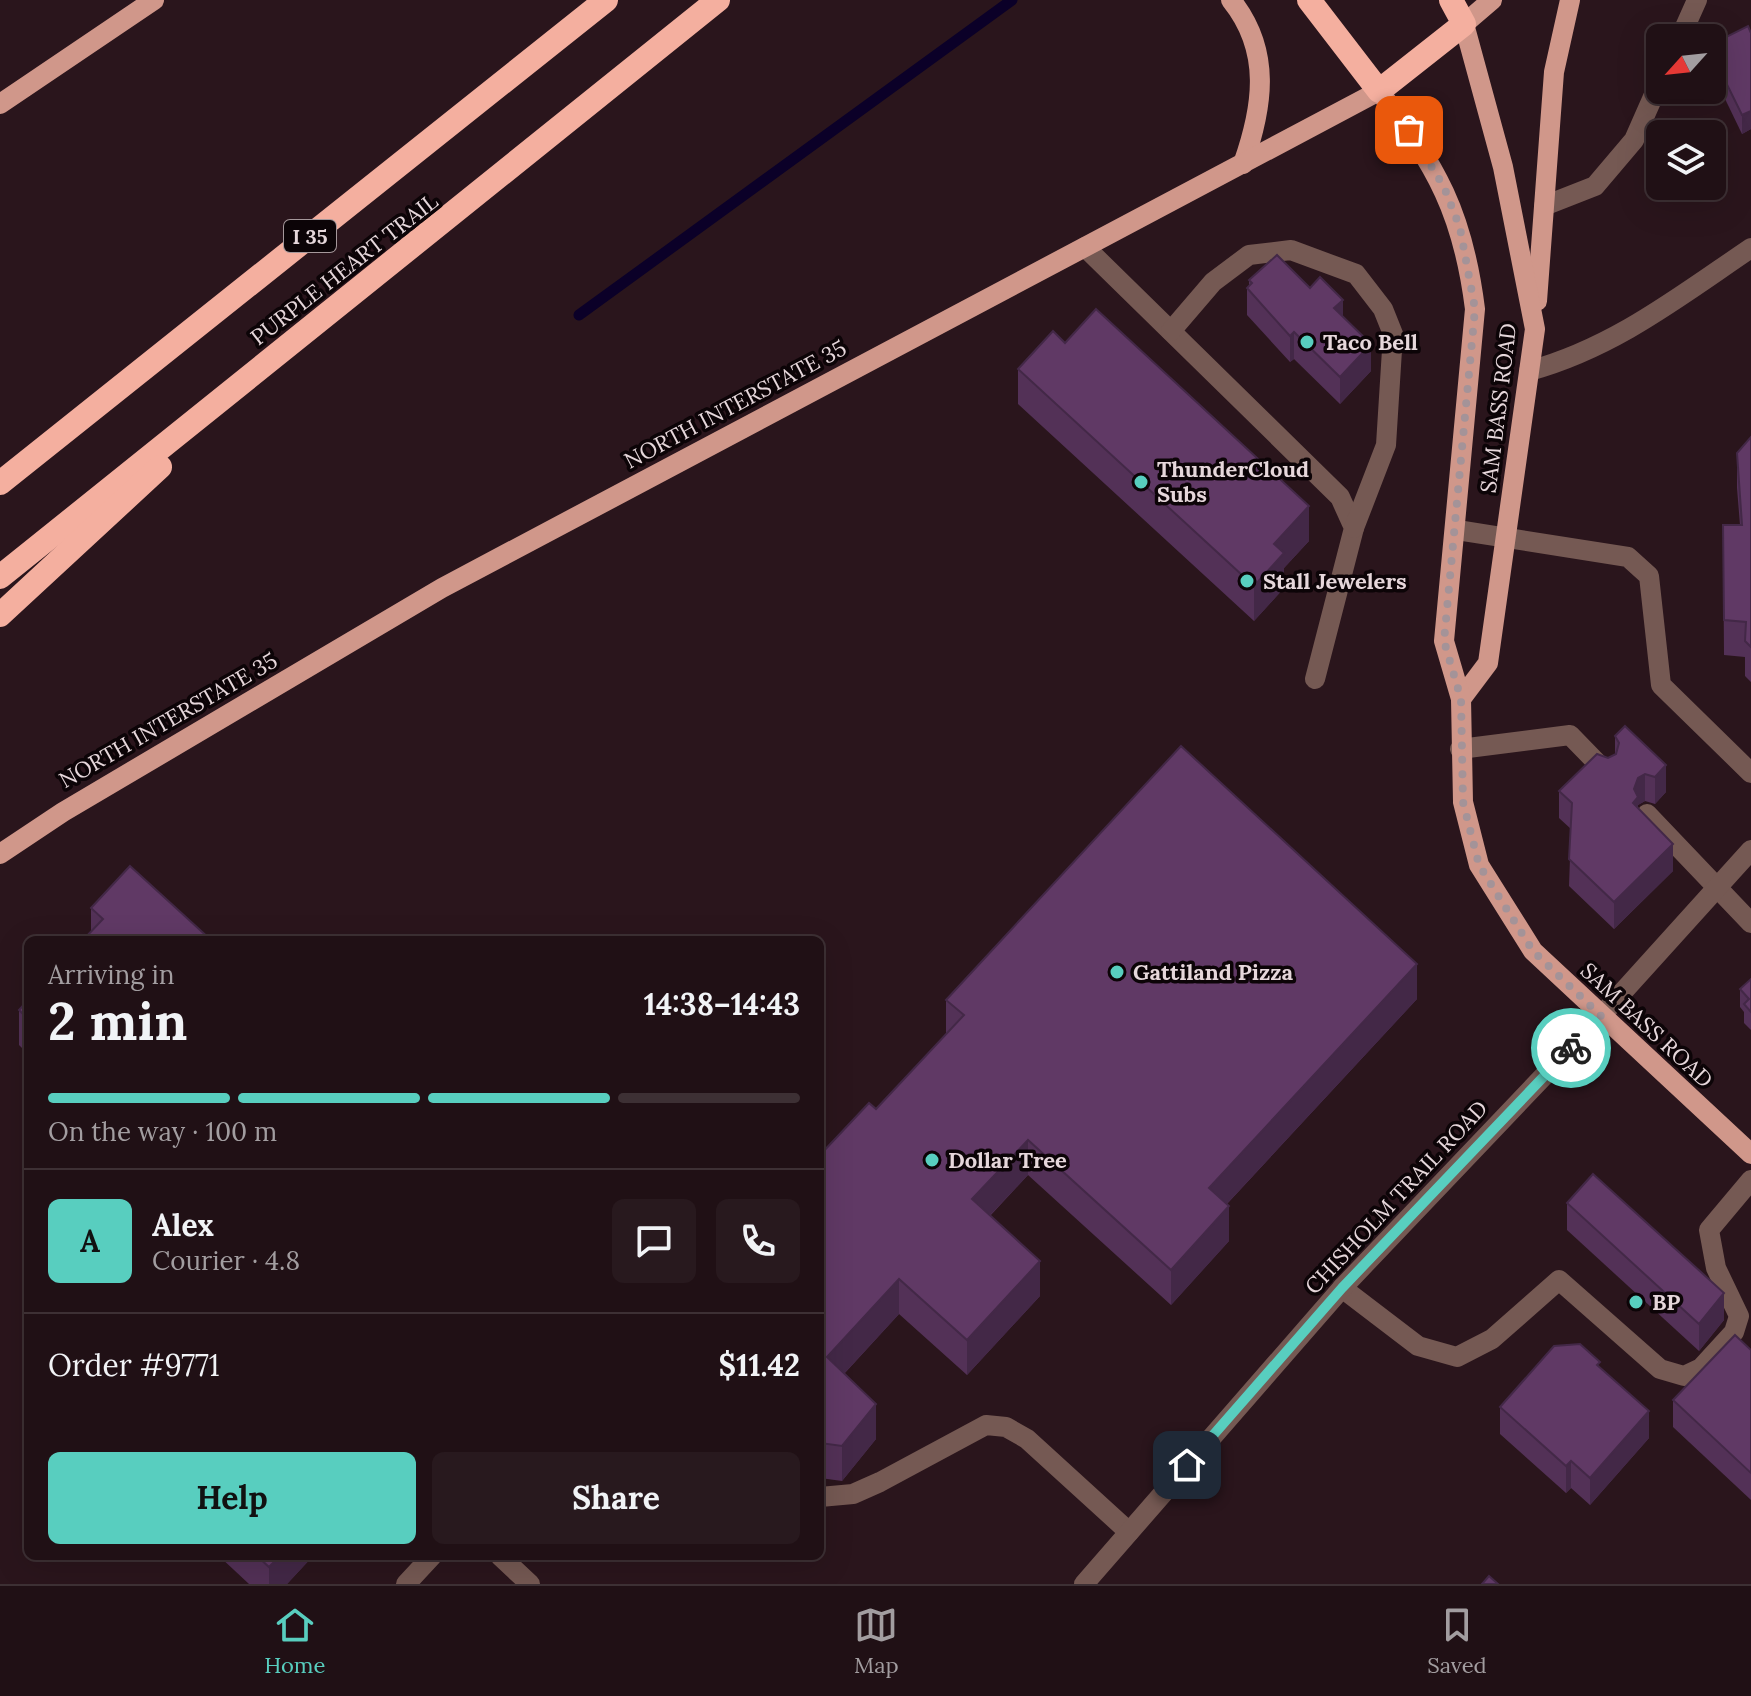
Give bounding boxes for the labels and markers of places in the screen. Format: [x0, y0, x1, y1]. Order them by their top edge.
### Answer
pin [1375, 96, 1443, 164]
place label: Taco Bell [1323, 328, 1418, 356]
marker: Taco Bell [1298, 333, 1316, 351]
place label: ThunderCloud Subs [1157, 455, 1309, 508]
marker: ThunderCloud Subs [1132, 473, 1150, 491]
place label: Stall Jewelers [1263, 567, 1407, 595]
marker: Stall Jewelers [1238, 572, 1256, 590]
place label: Gattiland Pizza [1133, 958, 1294, 986]
marker: Gattiland Pizza [1108, 963, 1126, 981]
place label: Dollar Tree [948, 1146, 1067, 1174]
marker: Dollar Tree [923, 1151, 941, 1169]
place label: BP [1652, 1288, 1680, 1316]
marker: BP [1627, 1293, 1645, 1311]
pin [1153, 1431, 1221, 1499]

